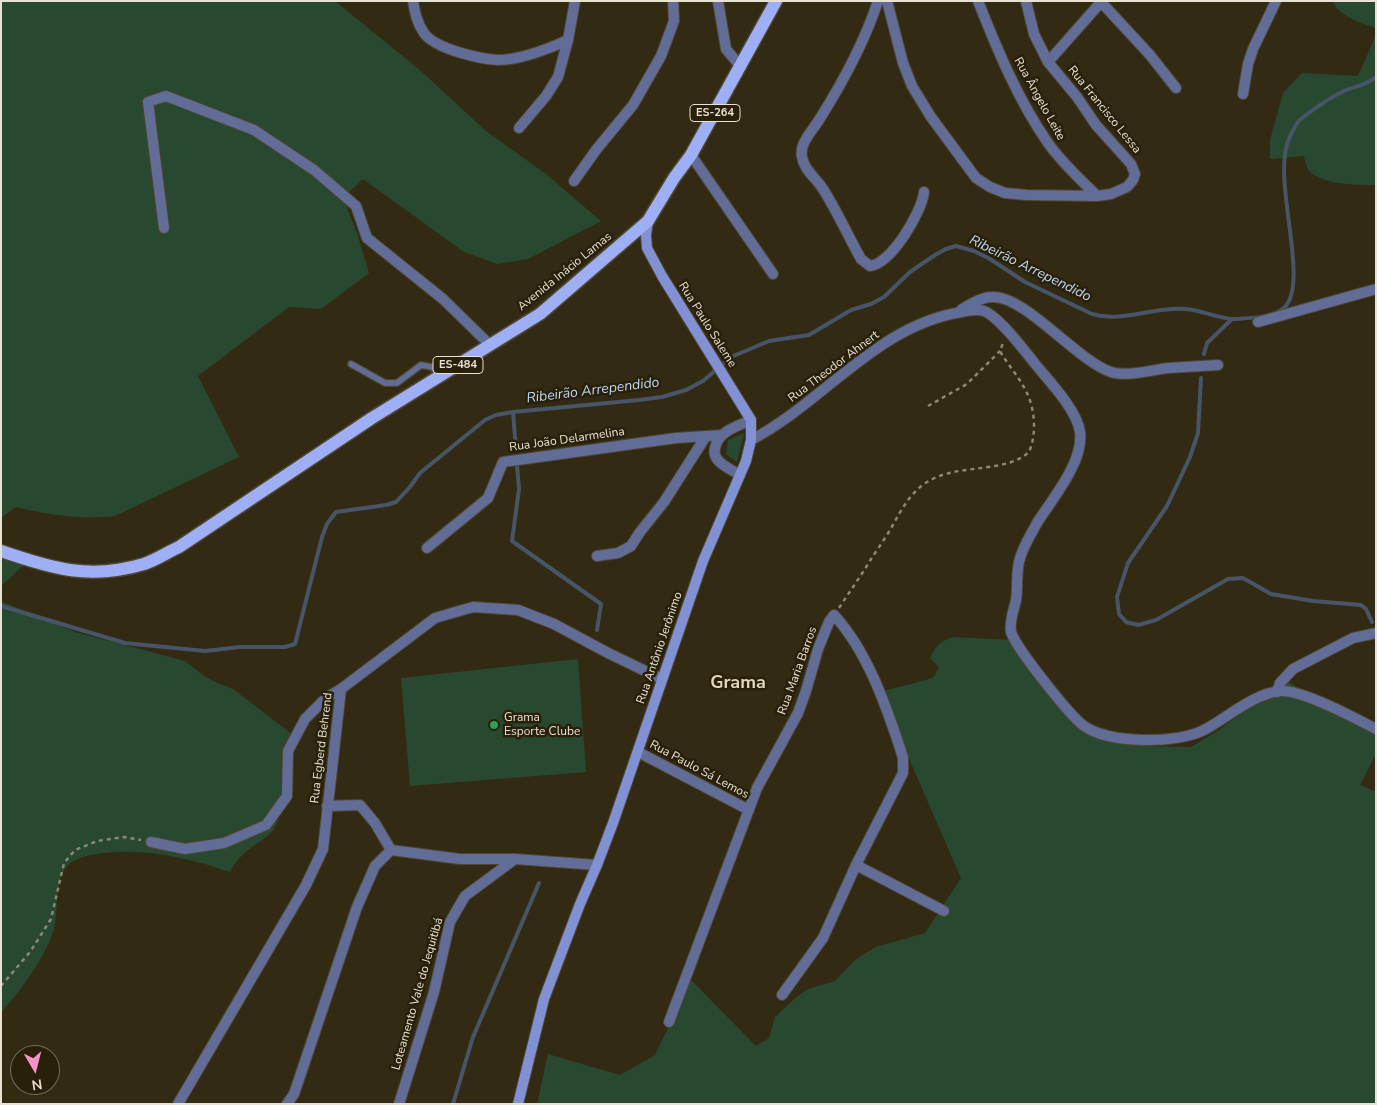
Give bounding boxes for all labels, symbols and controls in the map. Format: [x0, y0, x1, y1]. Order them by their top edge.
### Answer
street label: Rua Ângelo Leite [1010, 55, 1068, 143]
street label: Rua Francisco Lessa [1064, 63, 1144, 157]
road number: ES-264 [690, 105, 740, 122]
street label: Avenida Inácio Lamas [515, 230, 615, 314]
water label: Ribeirão Arrependido [966, 232, 1094, 306]
street label: Rua Paulo Saleme [675, 280, 739, 370]
street label: Rua Theodor Ahnert [786, 328, 882, 406]
road number: ES-484 [433, 356, 483, 374]
water label: Ribeirão Arrependido [526, 375, 660, 407]
street label: Rua João Delarmelina [508, 425, 626, 455]
street label: Rua Antônio Jerônimo [634, 590, 686, 706]
street label: Rua Maria Barros [775, 625, 821, 717]
district label: Grama [710, 673, 766, 695]
street label: Rua Egberd Behrend [308, 692, 336, 804]
place label: Grama Esporte Clube [504, 711, 580, 739]
marker: Grama Esporte Clube [488, 719, 500, 731]
street label: Rua Paulo Sá Lemos [647, 738, 751, 802]
street label: Loteamento Vale do Jequitibá [389, 916, 447, 1072]
north arrow [10, 1045, 60, 1095]
text: N [31, 1074, 44, 1094]

